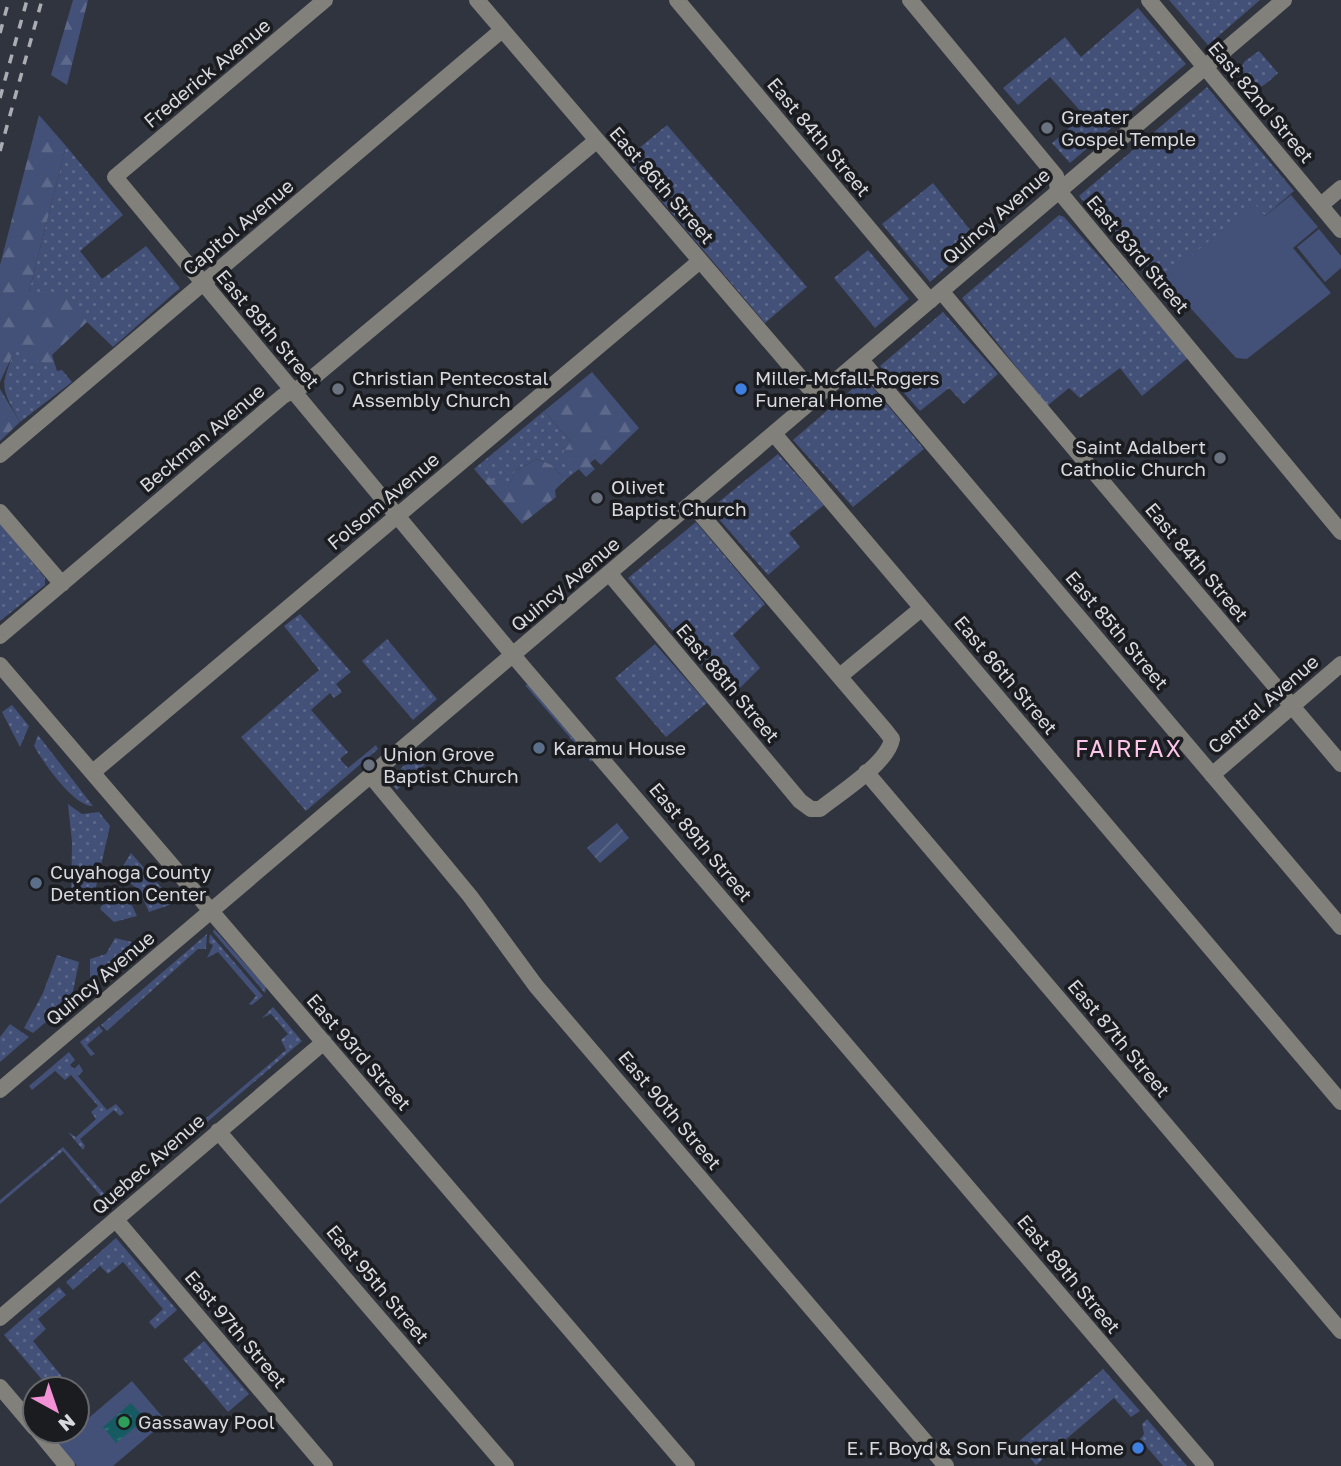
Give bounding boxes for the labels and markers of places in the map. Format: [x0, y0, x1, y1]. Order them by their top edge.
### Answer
place label: Greater Gospel Temple [1061, 105, 1196, 150]
marker: Greater Gospel Temple [1039, 120, 1055, 136]
place label: Christian Pentecostal Assembly Church [352, 366, 549, 411]
place label: Miller-Mcfall-Rogers Funeral Home [755, 366, 940, 411]
marker: Christian Pentecostal Assembly Church [330, 381, 346, 397]
marker: Miller-Mcfall-Rogers Funeral Home [733, 381, 749, 397]
place label: Saint Adalbert Catholic Church [1060, 435, 1206, 480]
marker: Saint Adalbert Catholic Church [1212, 450, 1228, 466]
place label: Olivet Baptist Church [611, 475, 747, 520]
marker: Olivet Baptist Church [589, 490, 605, 506]
place label: Karamu House [553, 736, 686, 759]
marker: Karamu House [531, 740, 547, 756]
place label: Union Grove Baptist Church [383, 742, 519, 787]
marker: Union Grove Baptist Church [361, 757, 377, 773]
place label: Cuyahoga County Detention Center [50, 860, 212, 905]
marker: Cuyahoga County Detention Center [28, 875, 44, 891]
place label: Gassaway Pool [138, 1410, 275, 1433]
marker: Gassaway Pool [116, 1414, 132, 1430]
place label: E. F. Boyd & Son Funeral Home [847, 1436, 1124, 1459]
marker: E. F. Boyd & Son Funeral Home [1130, 1440, 1146, 1456]

